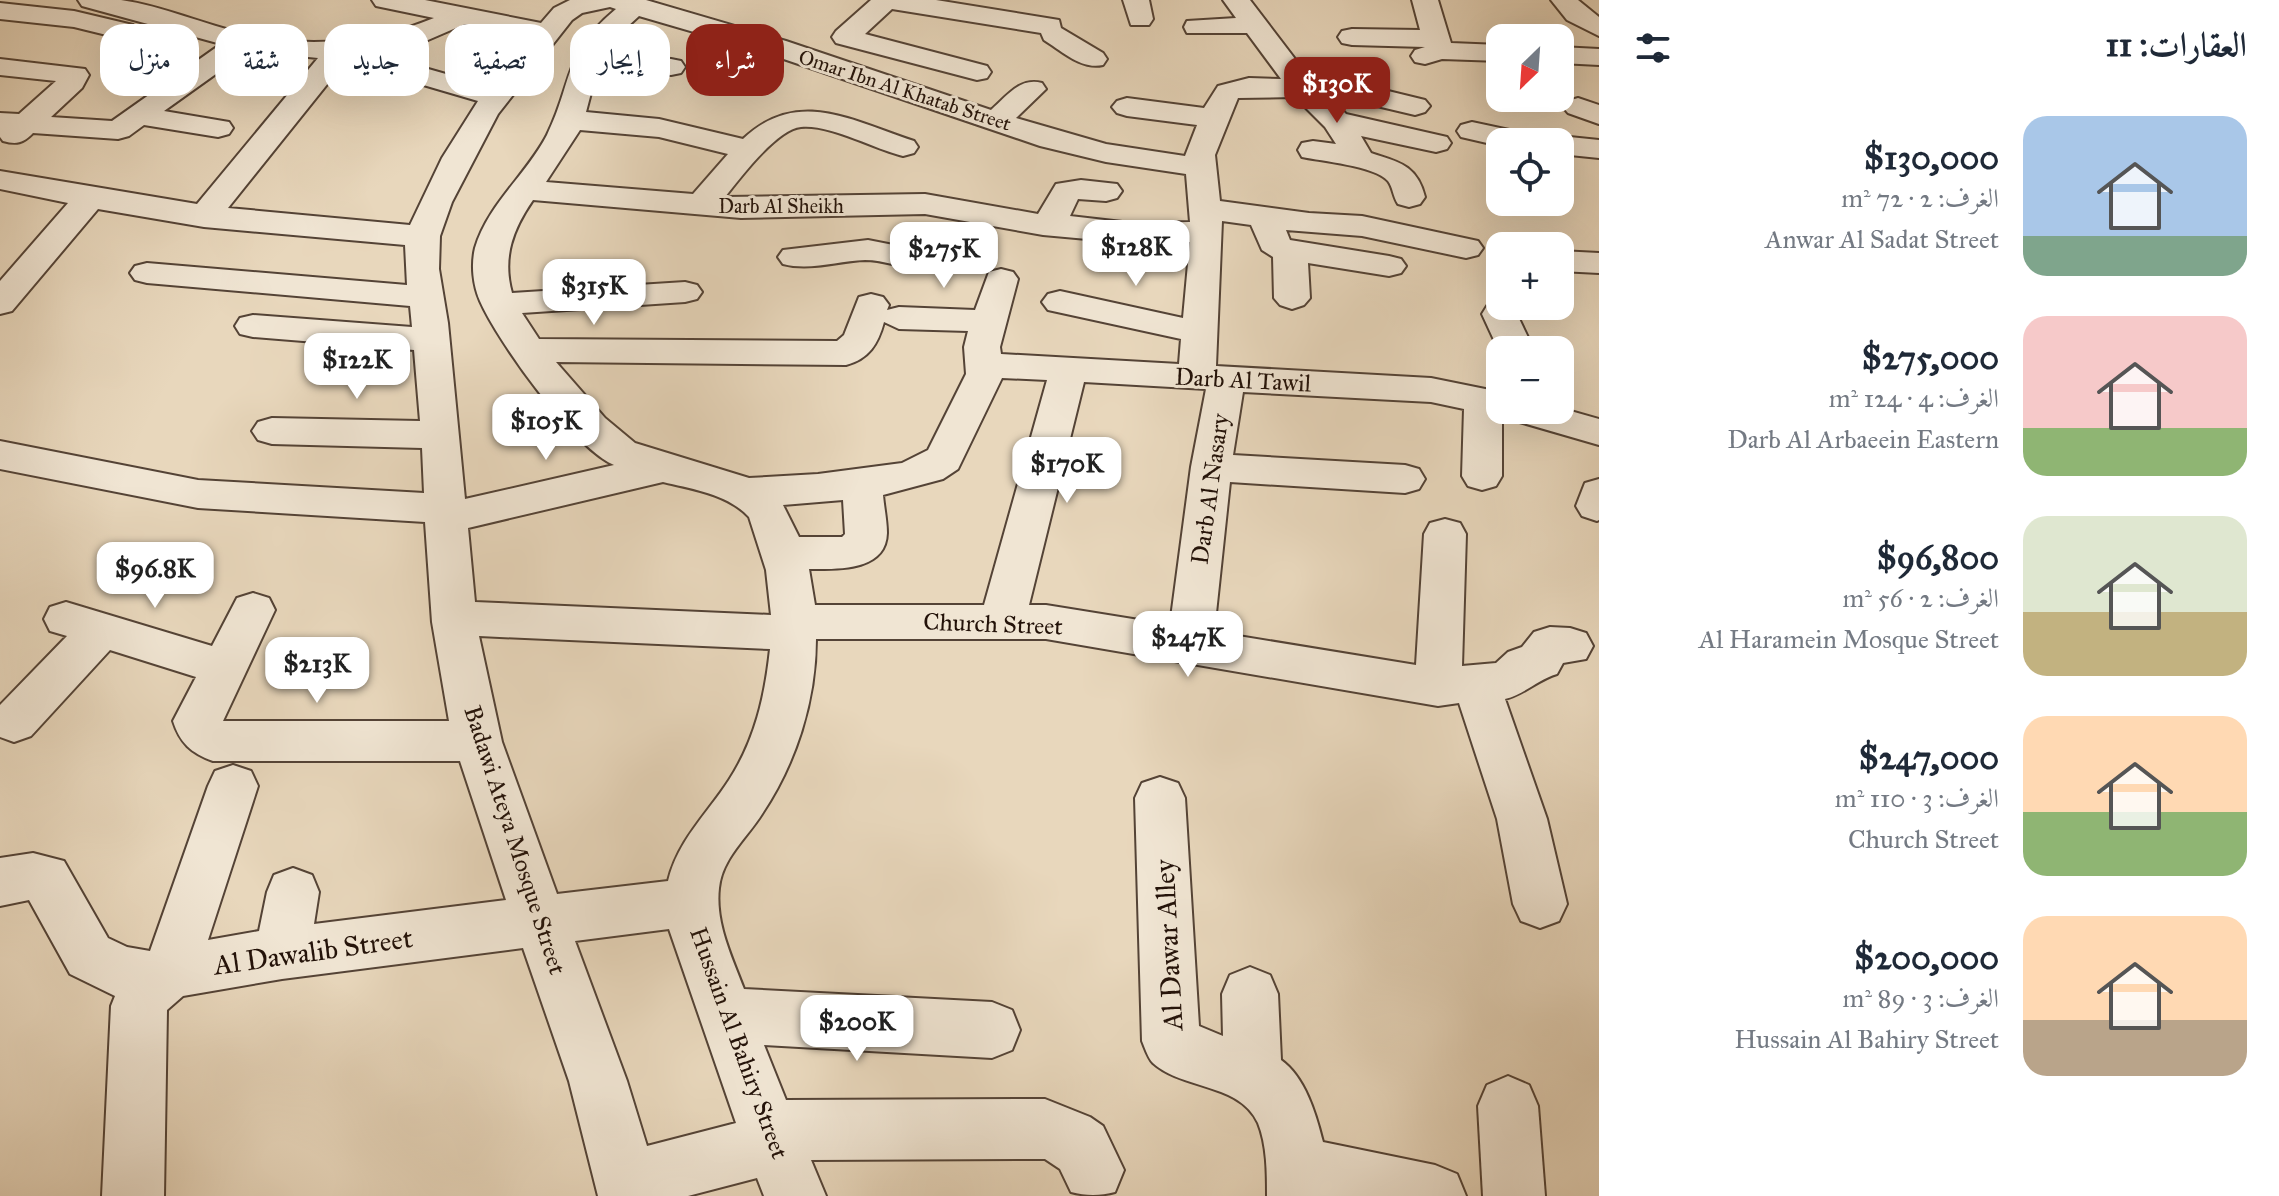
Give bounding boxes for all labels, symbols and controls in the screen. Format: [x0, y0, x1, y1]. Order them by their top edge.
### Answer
chip: منزل [100, 24, 199, 96]
chip: شقة [215, 24, 308, 96]
chip: جديد [324, 24, 429, 96]
chip: تصفية [445, 24, 554, 96]
chip: إيجار [570, 24, 670, 96]
chip: شراء [686, 24, 784, 96]
north arrow [1486, 24, 1574, 112]
map controls [1486, 24, 1574, 424]
text: العقارات: 11 [2105, 24, 2247, 65]
icon: filters [1631, 26, 1675, 70]
street label: Omar Ibn Al Khatab Street [796, 44, 1014, 136]
pin: $130K [1281, 57, 1393, 125]
text: $130K [1302, 67, 1372, 99]
button: locate [1486, 128, 1574, 216]
text: $130,000 [1864, 137, 1999, 178]
icon: home [2087, 148, 2183, 244]
text: الغرف: 2 · 72 m² [1841, 182, 1999, 214]
street label: Darb Al Sheikh [718, 194, 844, 218]
pin: $128K [1080, 220, 1192, 288]
pin: $275K [888, 222, 1000, 290]
text: Anwar Al Sadat Street [1765, 223, 1999, 255]
text: $128K [1101, 230, 1171, 262]
text: $275K [908, 232, 980, 264]
button: + [1486, 232, 1574, 320]
pin: $315K [538, 259, 650, 327]
text: $315K [561, 269, 627, 301]
pin: $122K [301, 333, 413, 401]
button: − [1486, 336, 1574, 424]
text: $275,000 [1862, 337, 1999, 378]
text: $122K [322, 343, 392, 375]
icon: home [2087, 348, 2183, 444]
street label: Darb Al Tawil [1174, 361, 1312, 399]
text: الغرف: 4 · 124 m² [1829, 382, 1999, 414]
pin: $105K [490, 394, 602, 462]
text: $105K [510, 404, 582, 436]
street label: Darb Al Nasary [1185, 411, 1236, 566]
text: Darb Al Arbaeein Eastern [1727, 423, 1999, 455]
pin: $170K [1011, 437, 1123, 505]
text: $170K [1030, 447, 1104, 479]
text: $96,800 [1876, 537, 1999, 578]
pin: $96.8K [90, 542, 220, 610]
icon: home [2087, 548, 2183, 644]
text: $96.8K [115, 552, 195, 584]
text: الغرف: 2 · 56 m² [1843, 582, 1999, 614]
street label: Church Street [923, 607, 1064, 641]
pin: $247K [1132, 611, 1244, 679]
text: $247K [1151, 621, 1225, 653]
text: Al Haramein Mosque Street [1699, 623, 1999, 655]
pin: $213K [261, 637, 373, 705]
text: $213K [283, 647, 351, 679]
street label: Badawi Ateya Mosque Street [457, 702, 573, 979]
text: $247,000 [1859, 737, 1999, 778]
icon: home [2087, 748, 2183, 844]
text: الغرف: 3 · 110 m² [1835, 782, 1999, 814]
text: Church Street [1848, 823, 1999, 855]
street label: Al Dawar Alley [1146, 858, 1191, 1032]
street label: Al Dawalib Street [210, 920, 415, 983]
street label: Hussain Al Bahiry Street [683, 923, 795, 1163]
text: $200,000 [1854, 937, 1999, 978]
icon: home [2087, 948, 2183, 1044]
text: الغرف: 3 · 89 m² [1843, 982, 1999, 1014]
pin: $200K [801, 995, 913, 1063]
text: $200K [818, 1005, 896, 1037]
text: Hussain Al Bahiry Street [1734, 1023, 1999, 1055]

